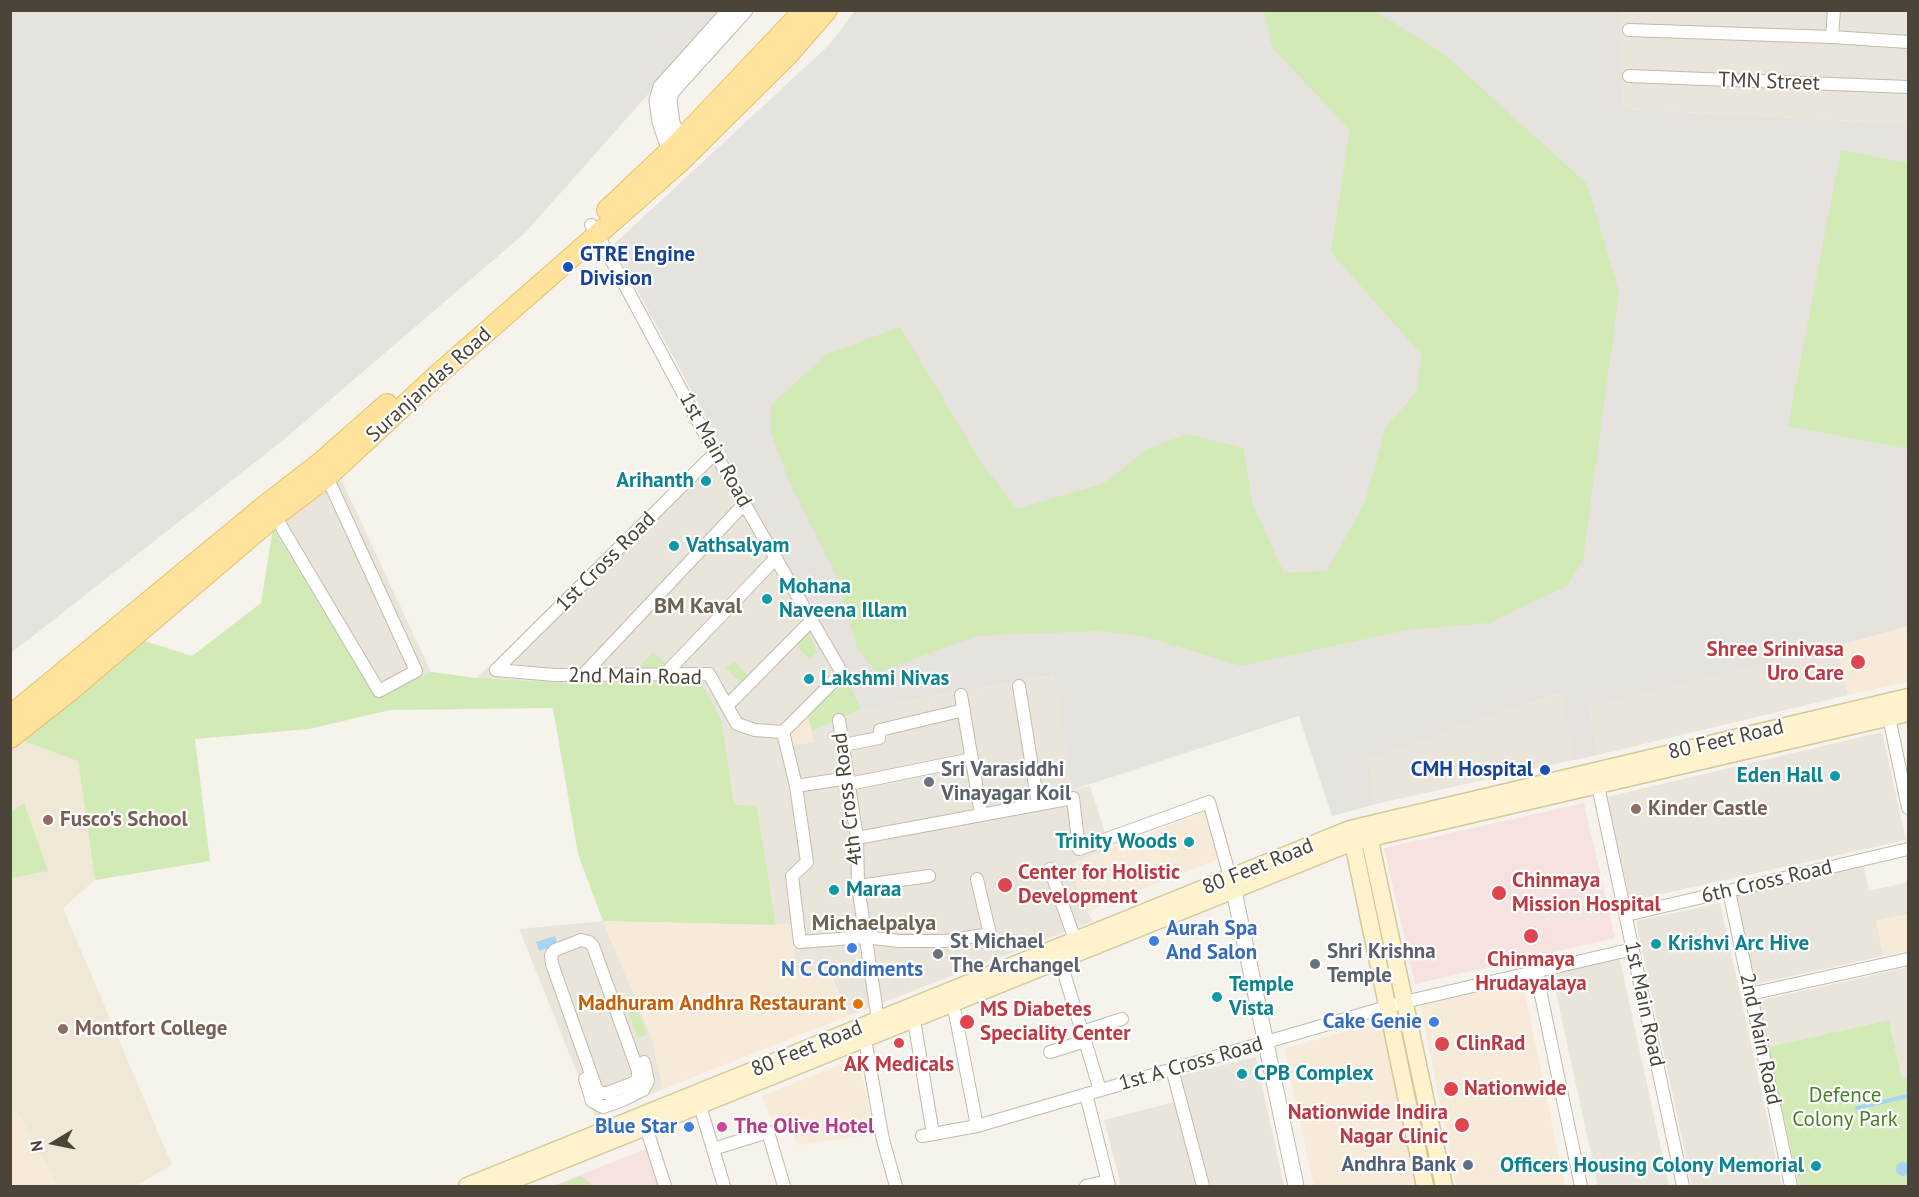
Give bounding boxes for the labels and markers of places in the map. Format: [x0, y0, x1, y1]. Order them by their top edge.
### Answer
place label: GTRE Engine Division [580, 242, 695, 292]
marker: GTRE Engine Division [561, 260, 575, 274]
place label: Arihanth [616, 468, 694, 494]
marker: Arihanth [699, 474, 713, 488]
place label: Vathsalyam [686, 533, 789, 559]
marker: Vathsalyam [667, 539, 681, 553]
place label: Mohana Naveena Illam [779, 574, 907, 624]
marker: Mohana Naveena Illam [760, 592, 774, 606]
place label: Shree Srinivasa Uro Care [1707, 637, 1844, 687]
marker: Shree Srinivasa Uro Care [1849, 653, 1867, 671]
place label: Lakshmi Nivas [821, 666, 949, 692]
marker: Lakshmi Nivas [802, 672, 816, 686]
place label: Sri Varasiddhi Vinayagar Koil [941, 757, 1071, 807]
place label: CMH Hospital [1411, 757, 1533, 783]
marker: CMH Hospital [1538, 763, 1552, 777]
place label: Eden Hall [1737, 763, 1823, 789]
marker: Eden Hall [1828, 769, 1842, 783]
marker: Sri Varasiddhi Vinayagar Koil [922, 775, 936, 789]
place label: Kinder Castle [1648, 796, 1768, 822]
marker: Kinder Castle [1629, 802, 1643, 816]
place label: Fusco's School [60, 807, 188, 833]
marker: Fusco's School [41, 813, 55, 827]
place label: Trinity Woods [1055, 829, 1177, 855]
marker: Trinity Woods [1182, 835, 1196, 849]
place label: Center for Holistic Development [1018, 860, 1180, 910]
place label: Chinmaya Mission Hospital [1512, 868, 1661, 918]
marker: Center for Holistic Development [996, 876, 1014, 894]
place label: Maraa [846, 877, 901, 903]
marker: Maraa [827, 883, 841, 897]
marker: Chinmaya Mission Hospital [1490, 884, 1508, 902]
place label: Aurah Spa And Salon [1166, 916, 1257, 966]
marker: Chinmaya Hrudayalaya [1522, 927, 1540, 945]
place label: St Michael The Archangel [950, 929, 1080, 979]
place label: Krishvi Arc Hive [1668, 931, 1809, 957]
marker: Aurah Spa And Salon [1147, 934, 1161, 948]
marker: Krishvi Arc Hive [1649, 937, 1663, 951]
place label: Shri Krishna Temple [1327, 939, 1436, 989]
marker: N C Condiments [845, 941, 859, 955]
marker: St Michael The Archangel [931, 947, 945, 961]
place label: Chinmaya Hrudayalaya [1475, 947, 1587, 997]
place label: N C Condiments [781, 957, 923, 983]
marker: Shri Krishna Temple [1308, 957, 1322, 971]
place label: Temple Vista [1229, 972, 1294, 1022]
marker: Temple Vista [1210, 990, 1224, 1004]
place label: Madhuram Andhra Restaurant [578, 991, 846, 1017]
marker: Madhuram Andhra Restaurant [851, 997, 865, 1011]
place label: MS Diabetes Speciality Center [980, 997, 1131, 1047]
place label: Cake Genie [1323, 1009, 1422, 1035]
marker: MS Diabetes Speciality Center [958, 1013, 976, 1031]
marker: Cake Genie [1427, 1015, 1441, 1029]
place label: Montfort College [75, 1016, 228, 1042]
marker: Montfort College [56, 1022, 70, 1036]
place label: ClinRad [1456, 1031, 1525, 1057]
marker: ClinRad [1433, 1035, 1451, 1053]
marker: AK Medicals [892, 1036, 906, 1050]
place label: AK Medicals [844, 1052, 954, 1078]
place label: CPB Complex [1254, 1061, 1373, 1087]
marker: CPB Complex [1235, 1067, 1249, 1081]
place label: Nationwide [1464, 1076, 1567, 1102]
marker: Nationwide [1442, 1080, 1460, 1098]
place label: Nationwide Indira Nagar Clinic [1288, 1100, 1448, 1150]
place label: Blue Star [595, 1114, 677, 1140]
place label: The Olive Hotel [734, 1114, 874, 1140]
marker: Nationwide Indira Nagar Clinic [1453, 1116, 1471, 1134]
marker: Blue Star [682, 1120, 696, 1134]
marker: The Olive Hotel [715, 1120, 729, 1134]
place label: Andhra Bank [1341, 1152, 1456, 1178]
place label: Officers Housing Colony Memorial [1500, 1153, 1804, 1179]
marker: Andhra Bank [1461, 1158, 1475, 1172]
marker: Officers Housing Colony Memorial [1809, 1159, 1823, 1173]

